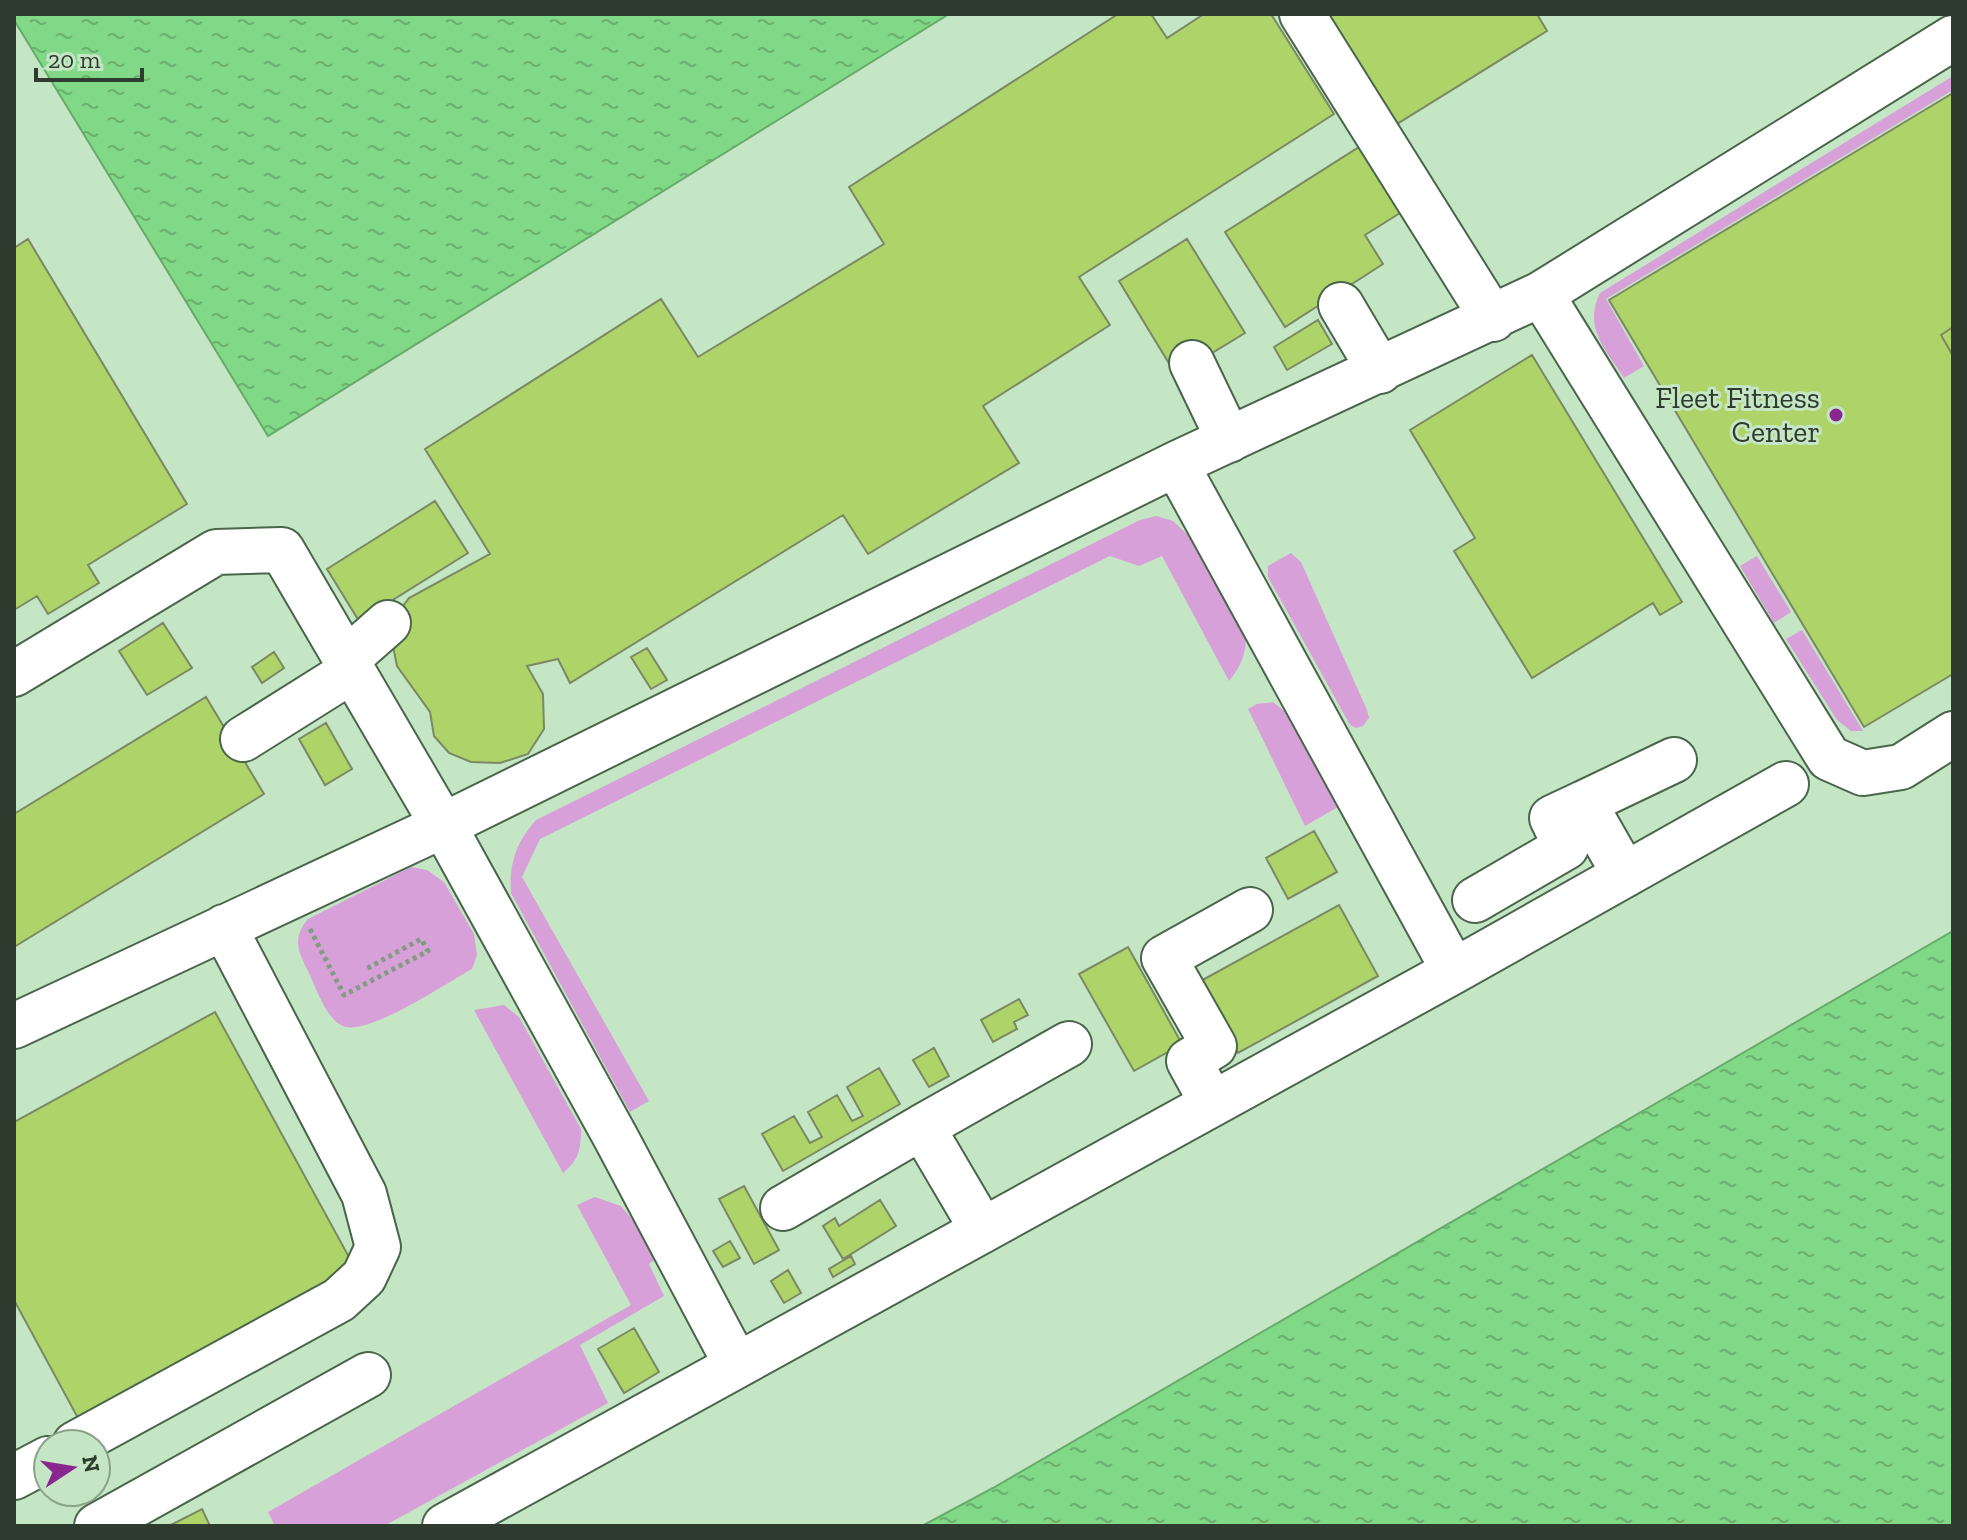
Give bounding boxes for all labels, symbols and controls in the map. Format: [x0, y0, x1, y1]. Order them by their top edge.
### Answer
scale bar [36, 32, 142, 82]
text: 20 m [48, 45, 101, 74]
place label: Fleet Fitness Center [1655, 380, 1820, 450]
marker: Fleet Fitness Center [1827, 406, 1845, 424]
north arrow [32, 1428, 112, 1508]
text: N [76, 1453, 106, 1475]

